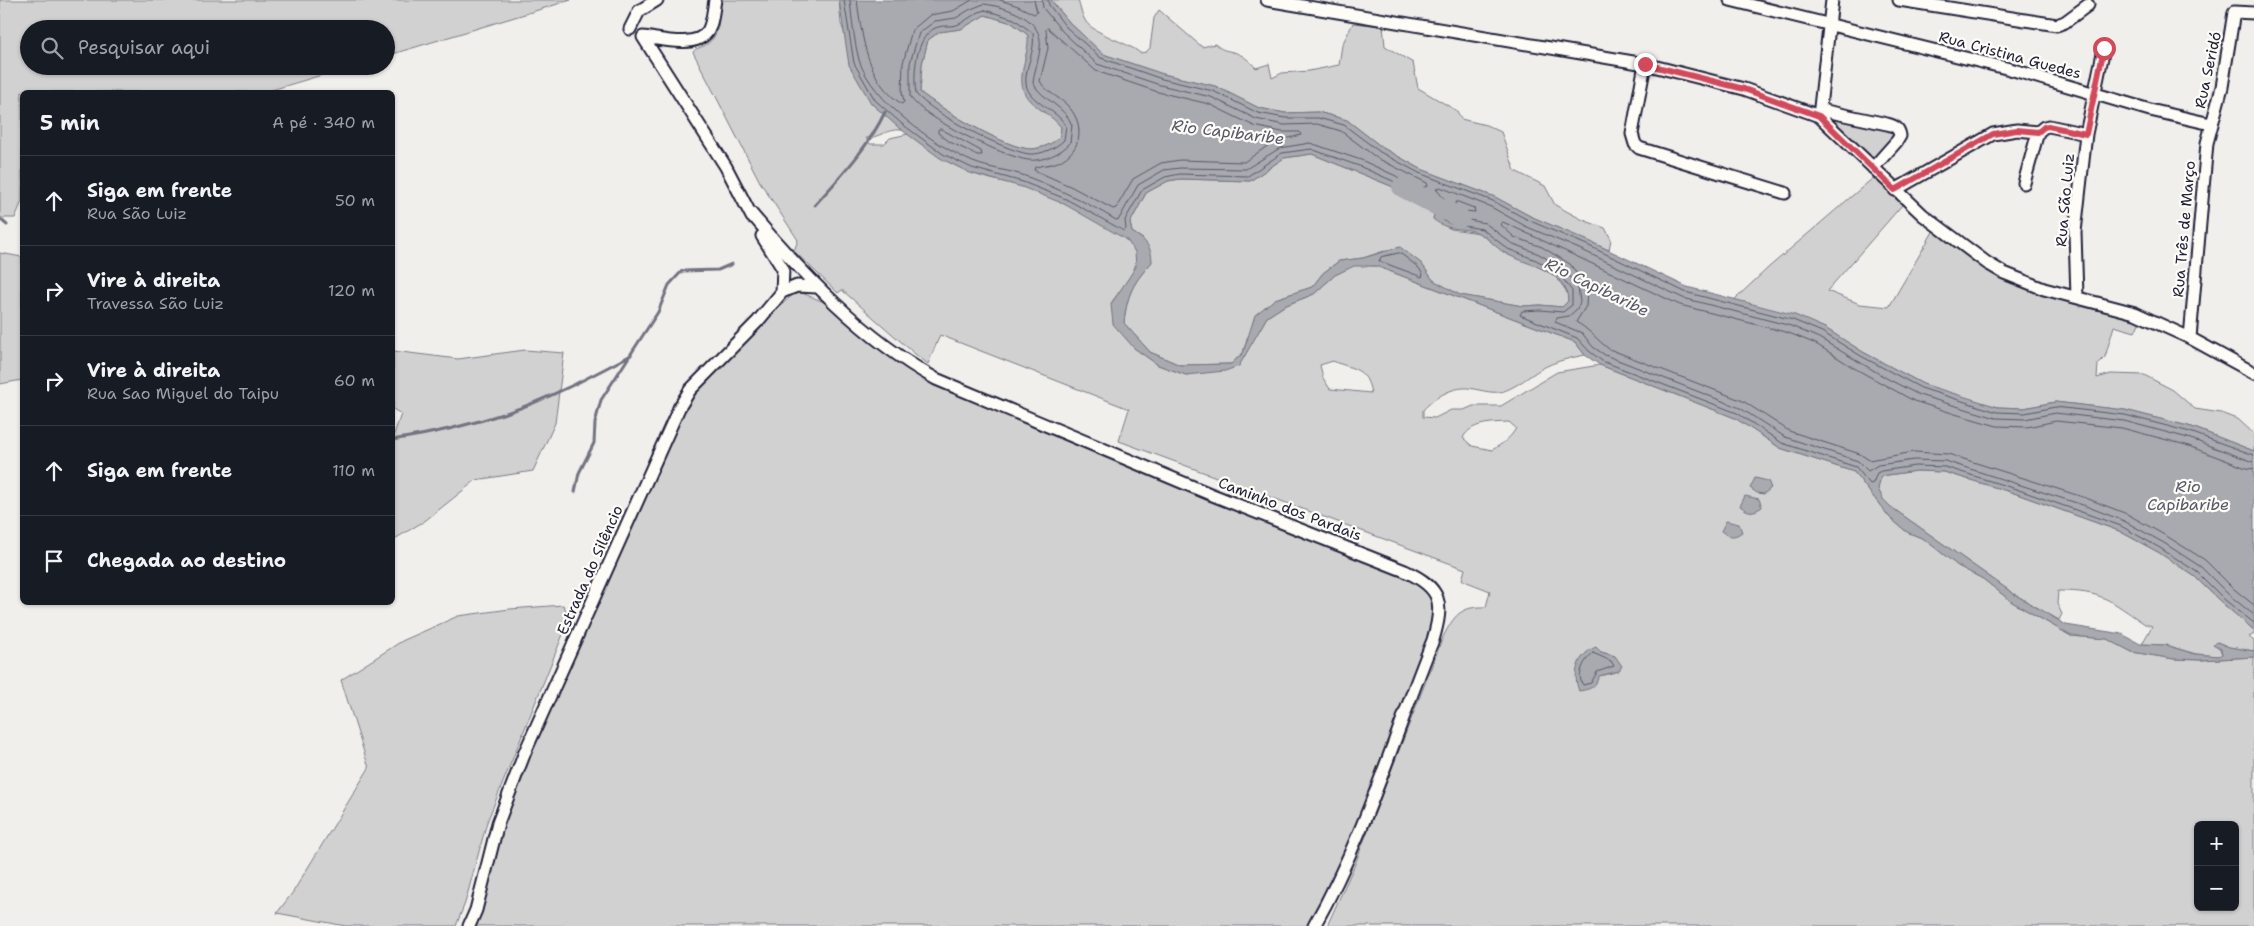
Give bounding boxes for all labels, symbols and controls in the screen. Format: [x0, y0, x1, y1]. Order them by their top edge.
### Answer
search box [20, 20, 395, 75]
street label: Rua Cristina Guedes [1937, 26, 2083, 84]
street label: Rua Seridó [2190, 30, 2226, 110]
icon: search [38, 34, 66, 62]
text: Pesquisar aqui [78, 35, 210, 60]
route start [2093, 37, 2116, 60]
route end [1634, 53, 1657, 76]
text: 5 min [40, 109, 100, 137]
text: A pé · 340 m [272, 112, 375, 133]
water label: Rio Capibaribe [1171, 115, 1285, 149]
street label: Rua São Luiz [2051, 152, 2079, 248]
street label: Rua Três de Março [2168, 160, 2200, 298]
text: Siga em frente [87, 178, 232, 203]
icon: ahead [40, 187, 68, 215]
text: 50 m [335, 190, 375, 211]
text: Rua São Luiz [87, 203, 187, 224]
water label: Rio Capibaribe [1542, 253, 1652, 321]
text: Vire à direita [87, 268, 220, 293]
icon: right [40, 277, 68, 305]
text: 120 m [328, 280, 375, 301]
text: Travessa São Luiz [87, 293, 224, 314]
text: Vire à direita [87, 358, 220, 383]
icon: right [40, 367, 68, 395]
text: 60 m [334, 370, 375, 391]
text: Rua Sao Miguel do Taipu [87, 383, 279, 404]
icon: ahead [40, 457, 68, 485]
text: Siga em frente [87, 458, 232, 483]
text: 110 m [332, 460, 375, 481]
street label: Caminho dos Pardais [1215, 472, 1365, 546]
water label: Rio Capibaribe [2147, 476, 2229, 515]
street label: Estrada do Silêncio [552, 502, 628, 638]
icon: arrive [40, 547, 68, 575]
text: Chegada ao destino [87, 548, 286, 573]
map controls [2194, 821, 2239, 911]
button: + [2194, 821, 2239, 866]
button: − [2194, 866, 2239, 911]

